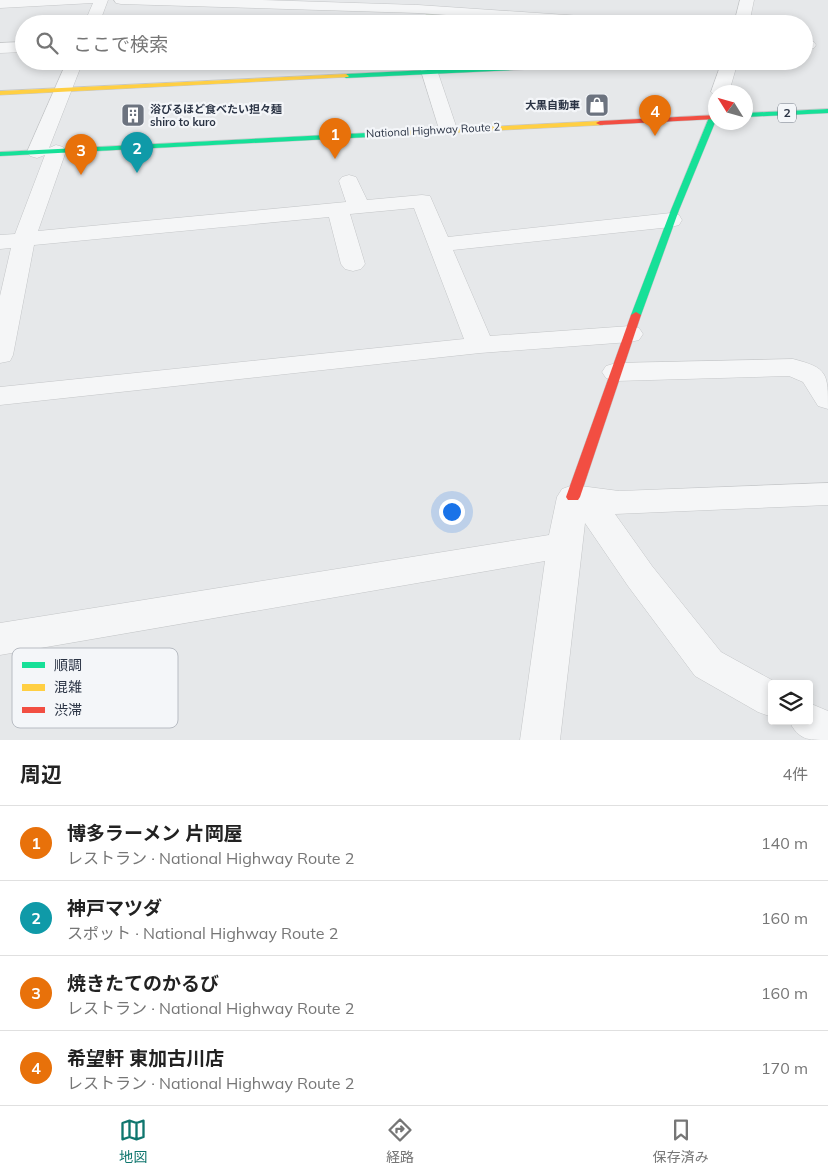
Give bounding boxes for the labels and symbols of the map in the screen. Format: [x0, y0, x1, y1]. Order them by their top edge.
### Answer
north arrow [708, 85, 753, 130]
shop icon: 大黒自動車 [584, 92, 610, 118]
pin: 4 [639, 95, 671, 136]
place label: 大黒自動車 [525, 98, 580, 112]
building icon: 浴びるほど食べたい担々麺 shiro to kuro [120, 102, 146, 128]
place label: 浴びるほど食べたい担々麺 shiro to kuro [150, 102, 282, 129]
road number: 2 [778, 104, 796, 122]
pin: 1 [319, 118, 351, 159]
street label: National Highway Route 2 [366, 119, 501, 141]
pin: 2 [121, 132, 153, 173]
pin: 3 [65, 134, 97, 175]
your location [439, 499, 465, 525]
legend [12, 648, 178, 728]
text: 順調 [54, 656, 82, 674]
text: 混雑 [54, 678, 82, 696]
text: 渋滞 [54, 701, 82, 719]

